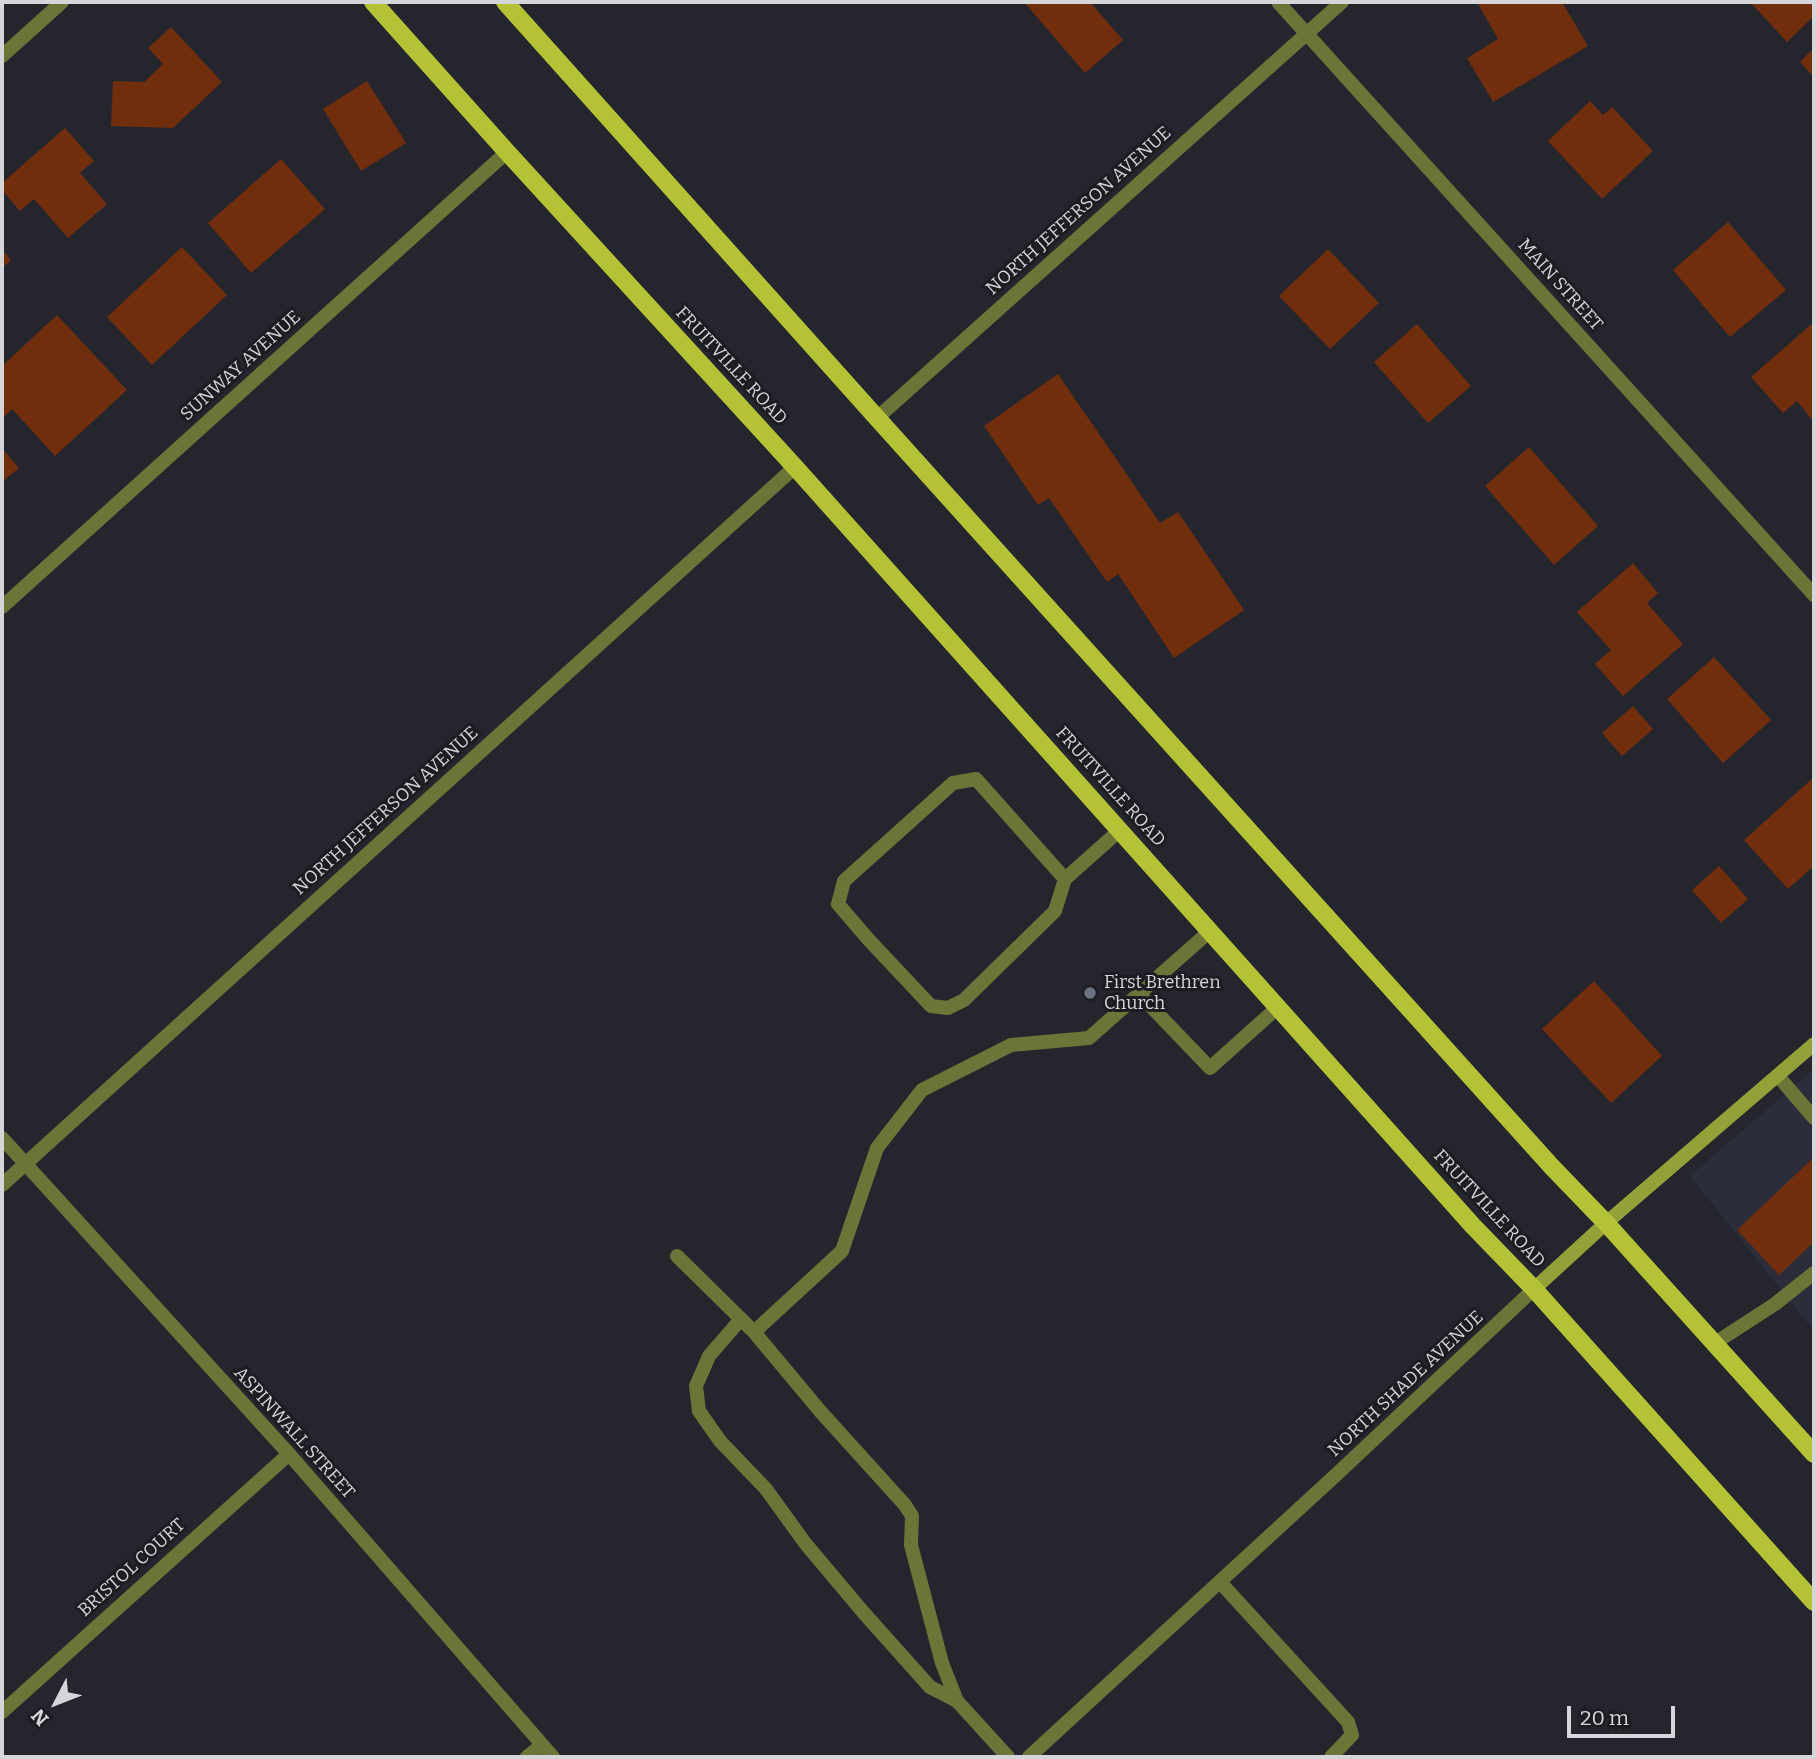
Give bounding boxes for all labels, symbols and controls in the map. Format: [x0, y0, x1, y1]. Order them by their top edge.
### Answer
street label: NORTH JEFFERSON AVENUE [982, 122, 1176, 300]
street label: MAIN STREET [1513, 235, 1607, 335]
street label: FRUITVILLE ROAD [671, 303, 791, 429]
street label: SUNWAY AVENUE [177, 306, 305, 426]
street label: NORTH JEFFERSON AVENUE [289, 722, 483, 900]
street label: FRUITVILLE ROAD [1051, 723, 1169, 851]
place label: First Brethren Church [1104, 972, 1221, 1014]
marker: First Brethren Church [1082, 985, 1098, 1001]
street label: FRUITVILLE ROAD [1429, 1146, 1549, 1272]
street label: NORTH SHADE AVENUE [1324, 1306, 1488, 1462]
street label: ASPINWALL STREET [229, 1363, 359, 1503]
street label: BRISTOL COURT [74, 1514, 190, 1622]
north arrow [21, 1668, 91, 1738]
scale bar [1571, 1692, 1680, 1736]
text: N [27, 1704, 53, 1731]
text: 20 m [1580, 1705, 1629, 1731]

